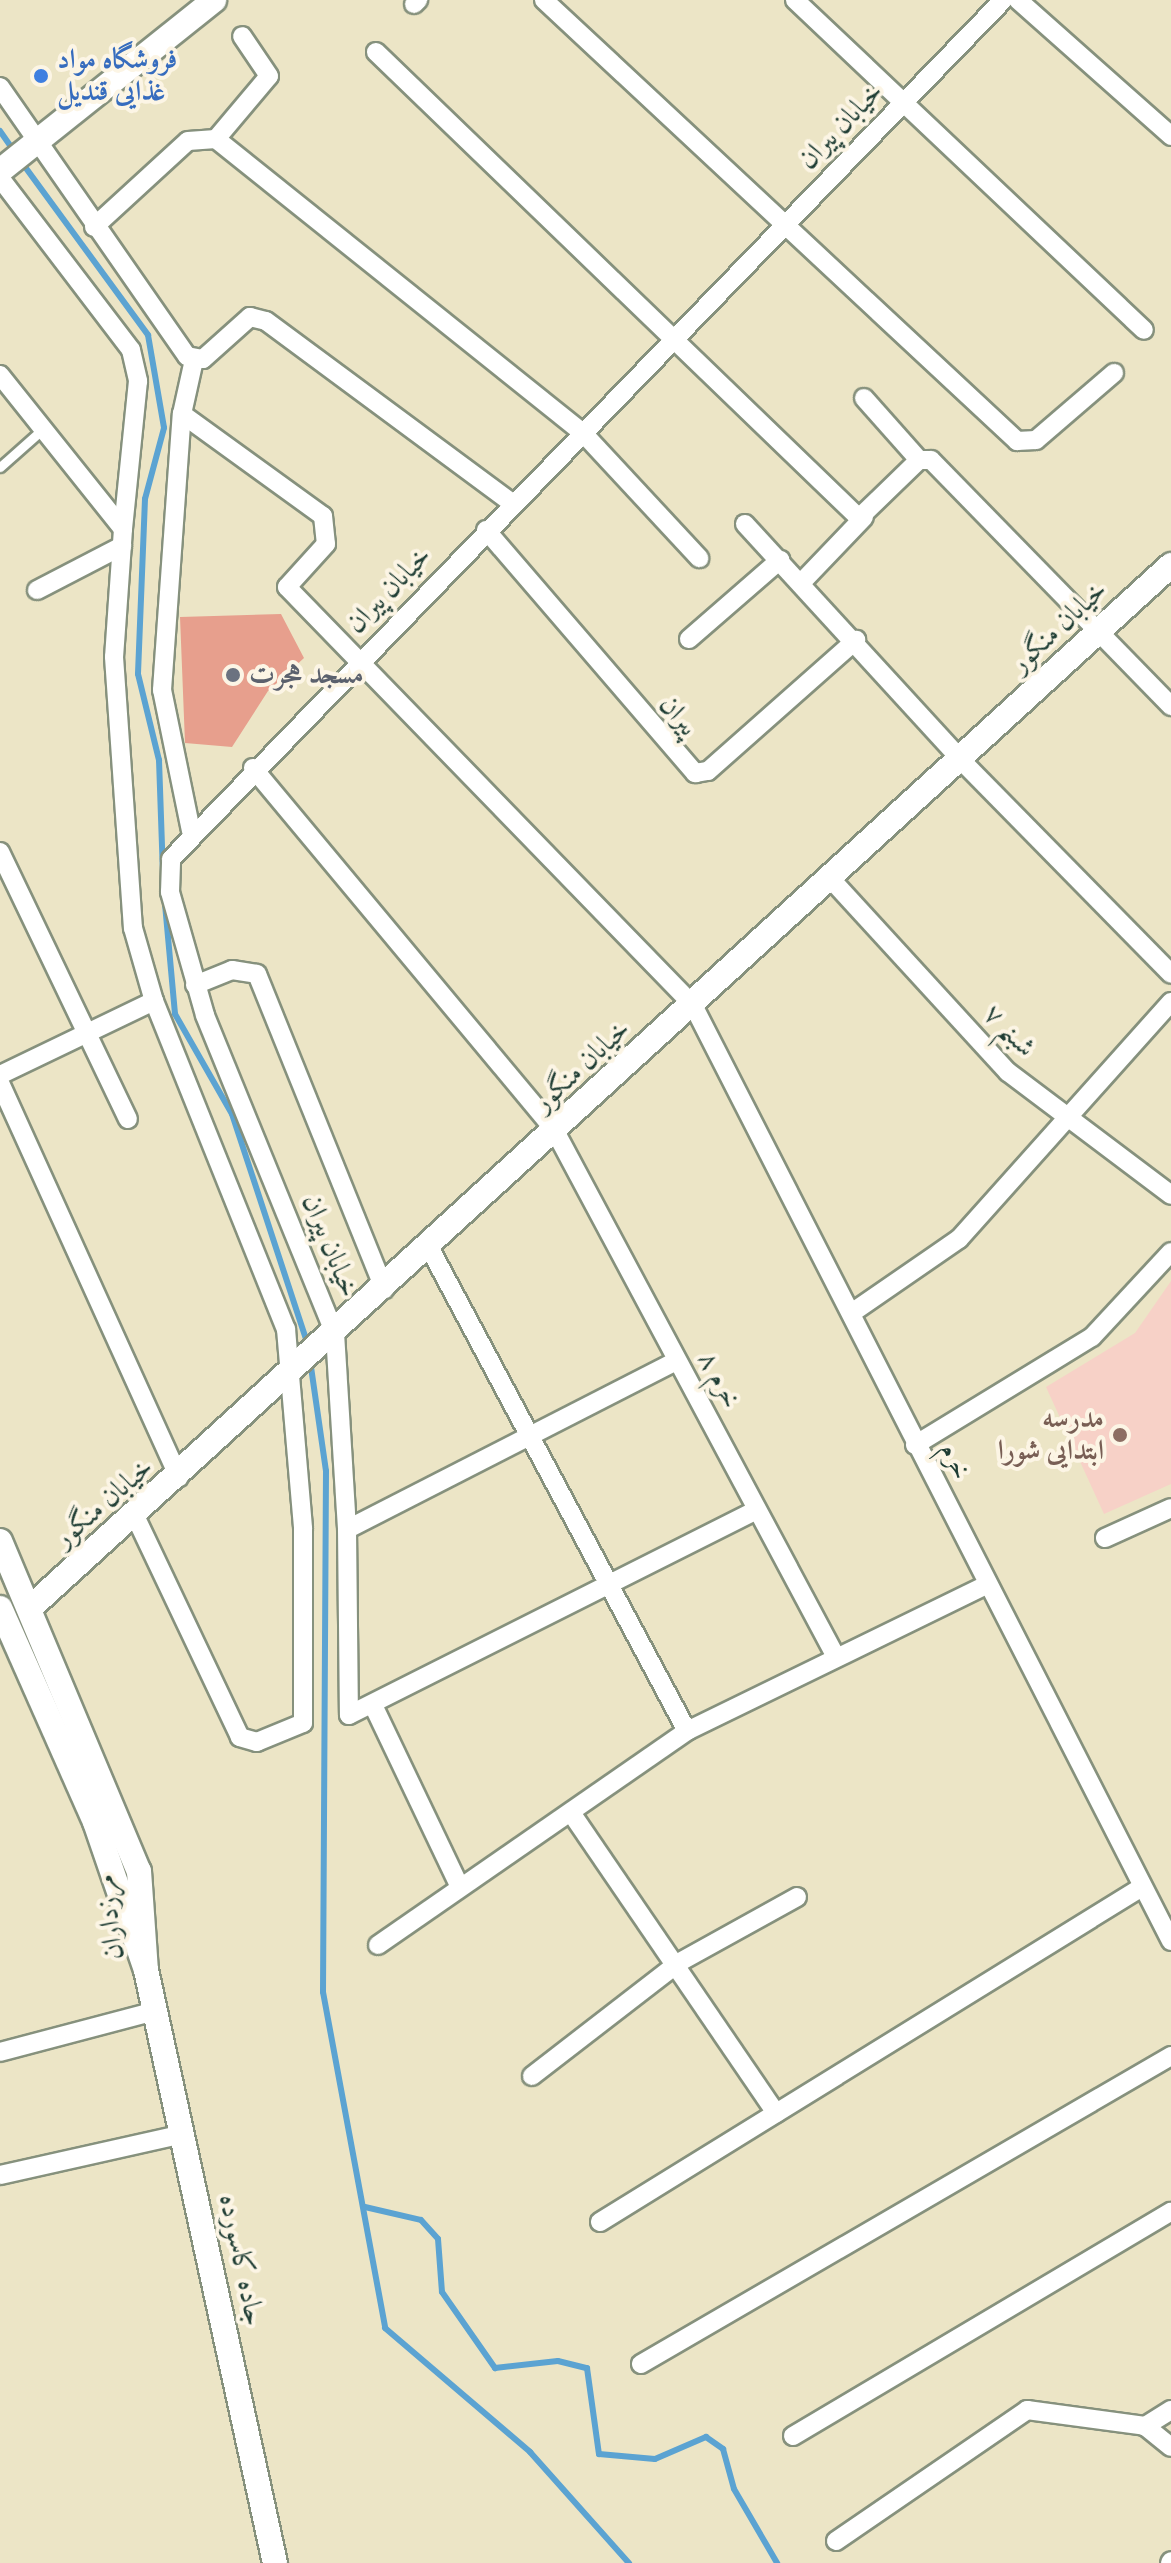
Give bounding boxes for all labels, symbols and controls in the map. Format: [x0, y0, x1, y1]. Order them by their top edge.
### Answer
place label: فروشگاه مواد غذایی قندیل [57, 43, 178, 109]
marker: فروشگاه مواد غذایی قندیل [32, 67, 50, 85]
street label: خیابان پیران [791, 75, 891, 177]
street label: خیابان پیران [339, 539, 439, 641]
street label: خیابان منگور [1004, 574, 1114, 680]
place label: مسجد هجرت [249, 658, 364, 692]
marker: مسجد هجرت [224, 666, 242, 684]
street label: پیران [651, 689, 705, 743]
street label: شبنم ۷ [976, 997, 1042, 1065]
street label: خیابان منگور [527, 1013, 637, 1119]
street label: خیابان پیران [294, 1190, 366, 1302]
street label: خرم ۸ [690, 1346, 748, 1414]
place label: مدرسه ابتدایی شورا [998, 1402, 1104, 1468]
marker: مدرسه ابتدایی شورا [1111, 1426, 1129, 1444]
street label: خرم [932, 1437, 978, 1485]
street label: خیابان منگور [48, 1451, 160, 1555]
street label: مرزداران [89, 1872, 131, 1962]
street label: جاده کاسورده [211, 2191, 271, 2329]

